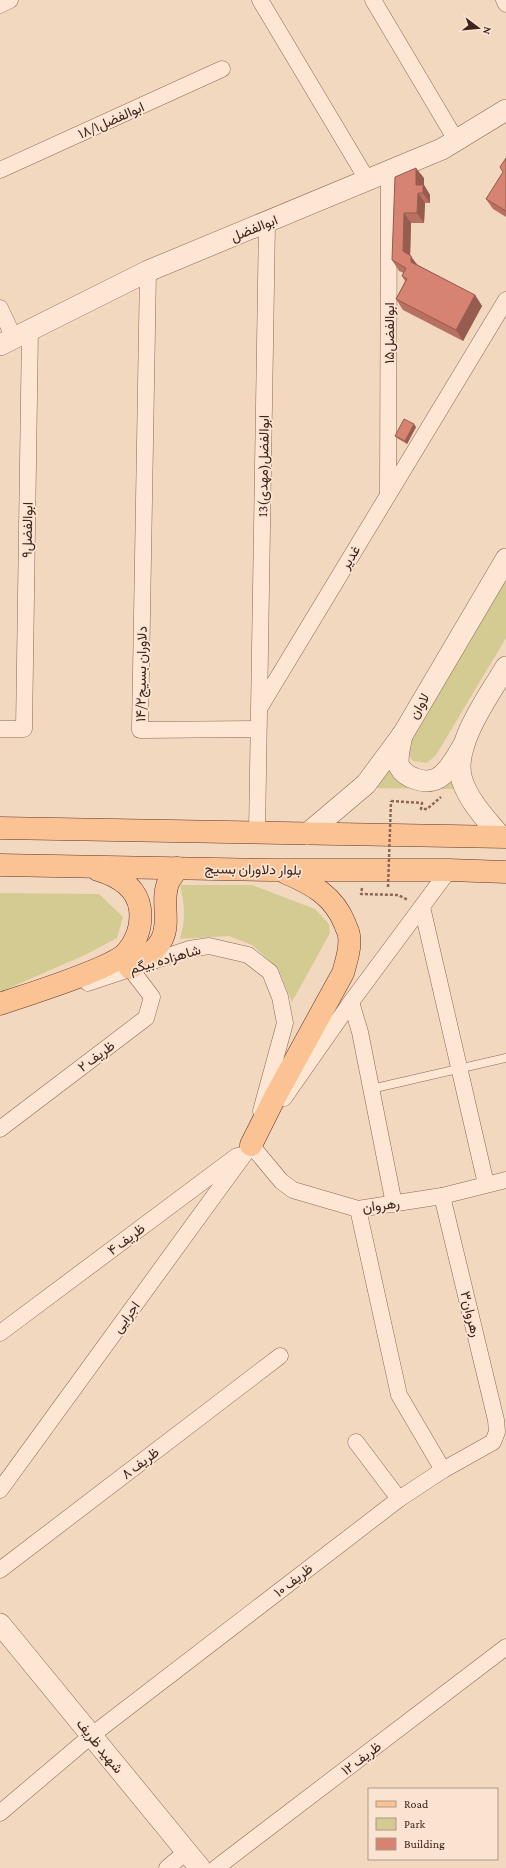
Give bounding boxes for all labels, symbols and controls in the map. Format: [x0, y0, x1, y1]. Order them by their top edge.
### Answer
north arrow [458, 8, 498, 48]
text: N [481, 25, 494, 36]
street label: ابوالفضل۱۸/۱ [75, 98, 147, 143]
street label: ابوالفضل [228, 211, 280, 246]
street label: ابوالفضل۱۵ [381, 302, 398, 364]
street label: 13ابوالفضل(مهدی) [254, 415, 273, 517]
street label: ابوالفضل۹ [19, 502, 36, 558]
street label: غدیر [336, 542, 364, 573]
street label: ۱۴/۲دلاوران بسیج [132, 626, 153, 722]
street label: لاوان [405, 690, 434, 722]
street label: بلوار دلاوران بسیج [204, 860, 302, 881]
street label: شاهزاده بیگم [128, 941, 203, 978]
street label: ظریف ۲ [74, 1037, 118, 1076]
street label: رهروان [361, 1195, 401, 1216]
street label: ظریف ۴ [104, 1220, 148, 1259]
street label: رهروان۳ [457, 1289, 484, 1339]
street label: اجرایی [109, 1298, 144, 1337]
street label: ظریف ۸ [118, 1444, 162, 1483]
street label: ظریف ۱۰ [271, 1560, 316, 1601]
street label: شهید ظریف [73, 1716, 127, 1777]
street label: ظریف ۱۲ [338, 1738, 385, 1779]
legend [368, 1788, 498, 1860]
text: Road [404, 1797, 429, 1811]
text: Park [404, 1817, 426, 1831]
text: Building [404, 1837, 445, 1851]

